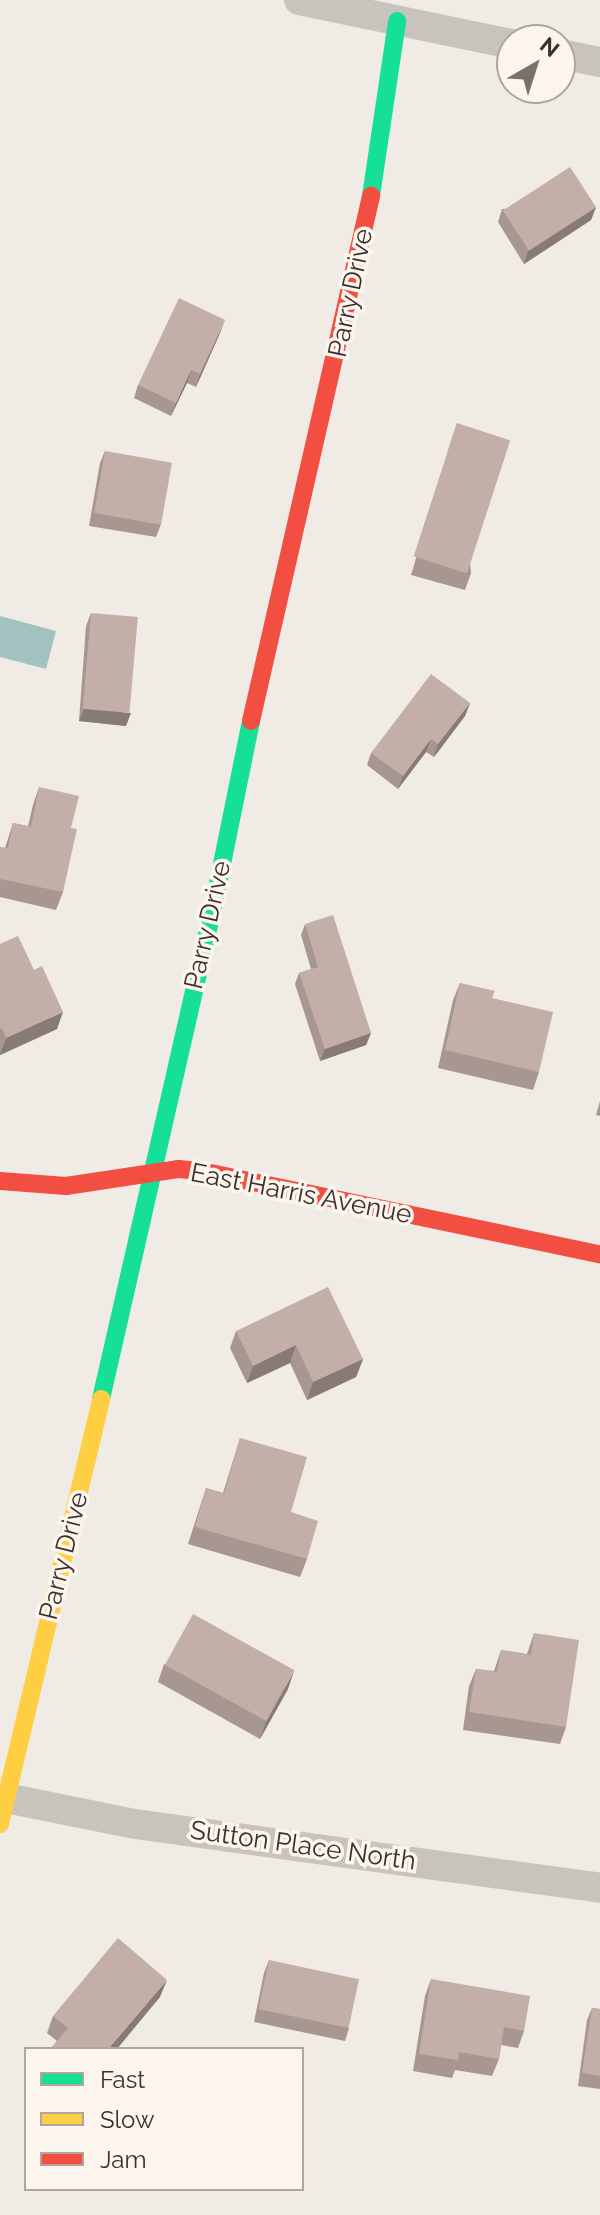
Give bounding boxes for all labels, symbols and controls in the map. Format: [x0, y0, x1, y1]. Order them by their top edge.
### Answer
north arrow [496, 24, 576, 104]
text: N [535, 32, 565, 62]
street label: Parry Drive [322, 226, 380, 360]
street label: Parry Drive [178, 858, 238, 992]
street label: East Harris Avenue [187, 1157, 415, 1231]
street label: Parry Drive [33, 1489, 95, 1623]
street label: Sutton Place North [188, 1815, 418, 1877]
legend [24, 2047, 304, 2191]
text: Fast [100, 2065, 145, 2094]
text: Slow [100, 2105, 154, 2134]
text: Jam [100, 2145, 146, 2174]

